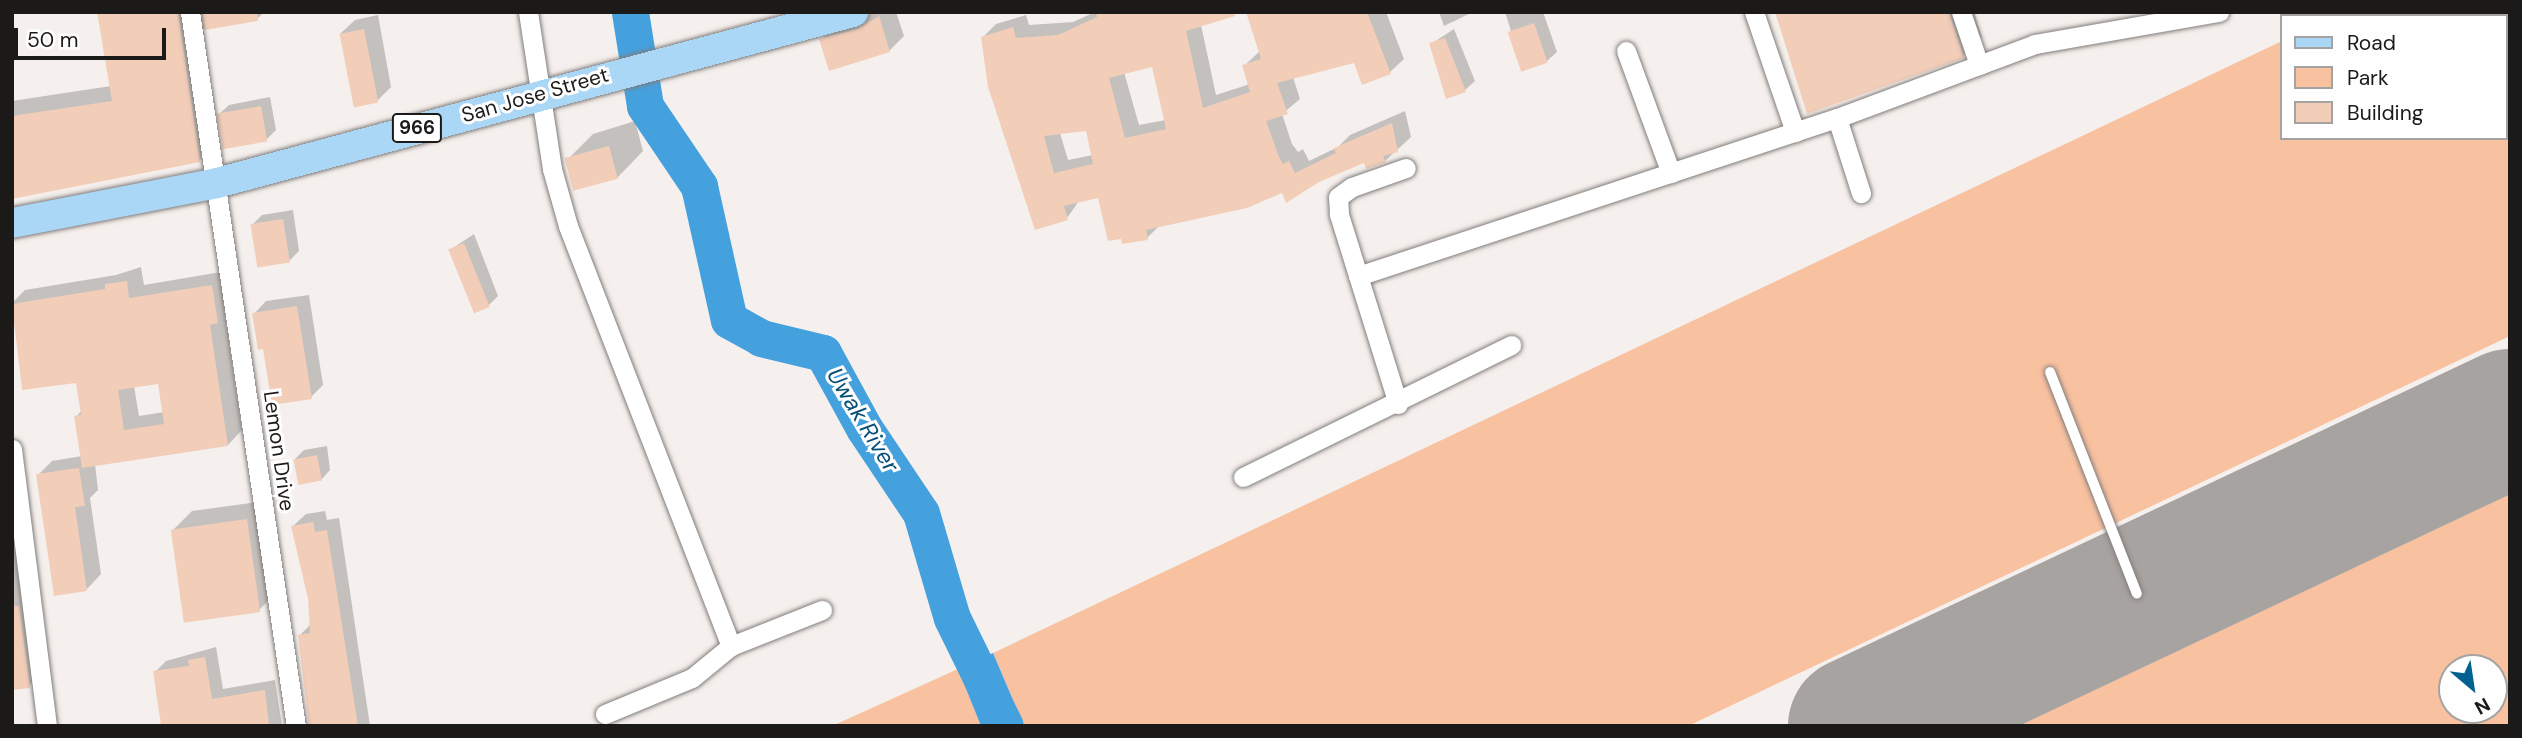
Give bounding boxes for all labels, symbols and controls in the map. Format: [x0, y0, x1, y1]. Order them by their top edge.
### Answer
scale bar [18, 14, 170, 58]
legend [2280, 14, 2508, 140]
text: 50 m [27, 26, 78, 54]
text: Road [2347, 29, 2396, 57]
street label: San Jose Street [459, 62, 611, 128]
text: Park [2347, 64, 2388, 92]
text: Building [2347, 99, 2423, 127]
road number: 966 [391, 112, 443, 144]
water label: Uwak River [821, 363, 905, 477]
street label: Lemon Drive [258, 389, 300, 513]
north arrow [2438, 654, 2508, 724]
text: N [2470, 692, 2495, 720]

